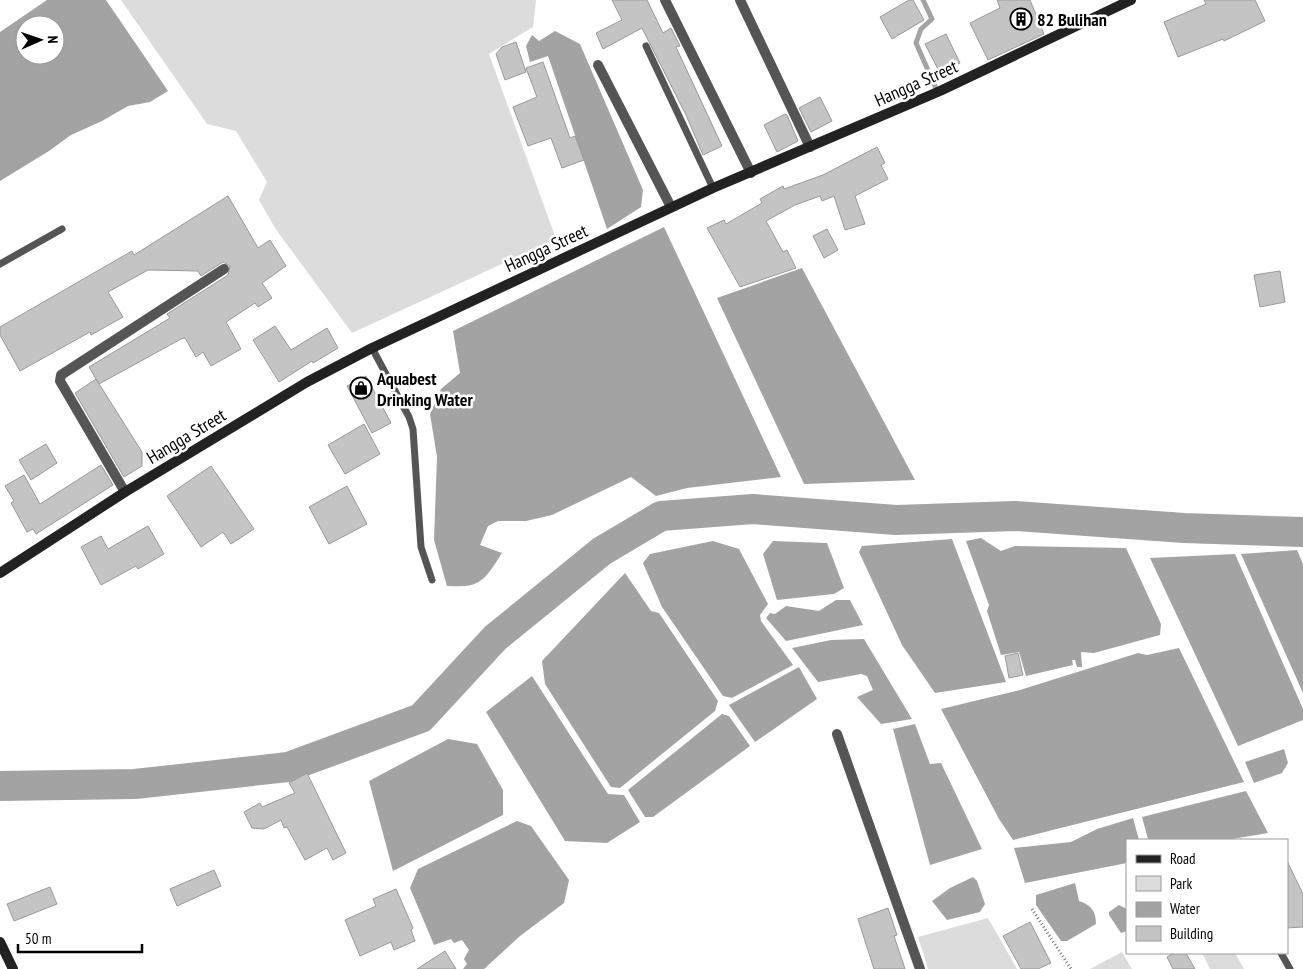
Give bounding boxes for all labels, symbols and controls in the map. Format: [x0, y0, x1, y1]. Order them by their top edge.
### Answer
building icon: 82 Bulihan [1009, 7, 1033, 31]
place label: 82 Bulihan [1037, 8, 1107, 31]
north arrow [15, 15, 65, 65]
text: N [44, 35, 62, 44]
street label: Hangga Street [871, 54, 961, 112]
street label: Hangga Street [501, 219, 591, 277]
place label: Aquabest Drinking Water [376, 367, 473, 411]
shop icon: Aquabest Drinking Water [349, 376, 373, 400]
street label: Hangga Street [142, 403, 230, 469]
legend [1126, 839, 1288, 954]
text: Road [1170, 849, 1196, 868]
text: Park [1170, 874, 1192, 893]
text: Water [1170, 899, 1201, 918]
scale bar [18, 922, 141, 954]
text: Building [1170, 924, 1213, 943]
text: 50 m [25, 929, 51, 948]

